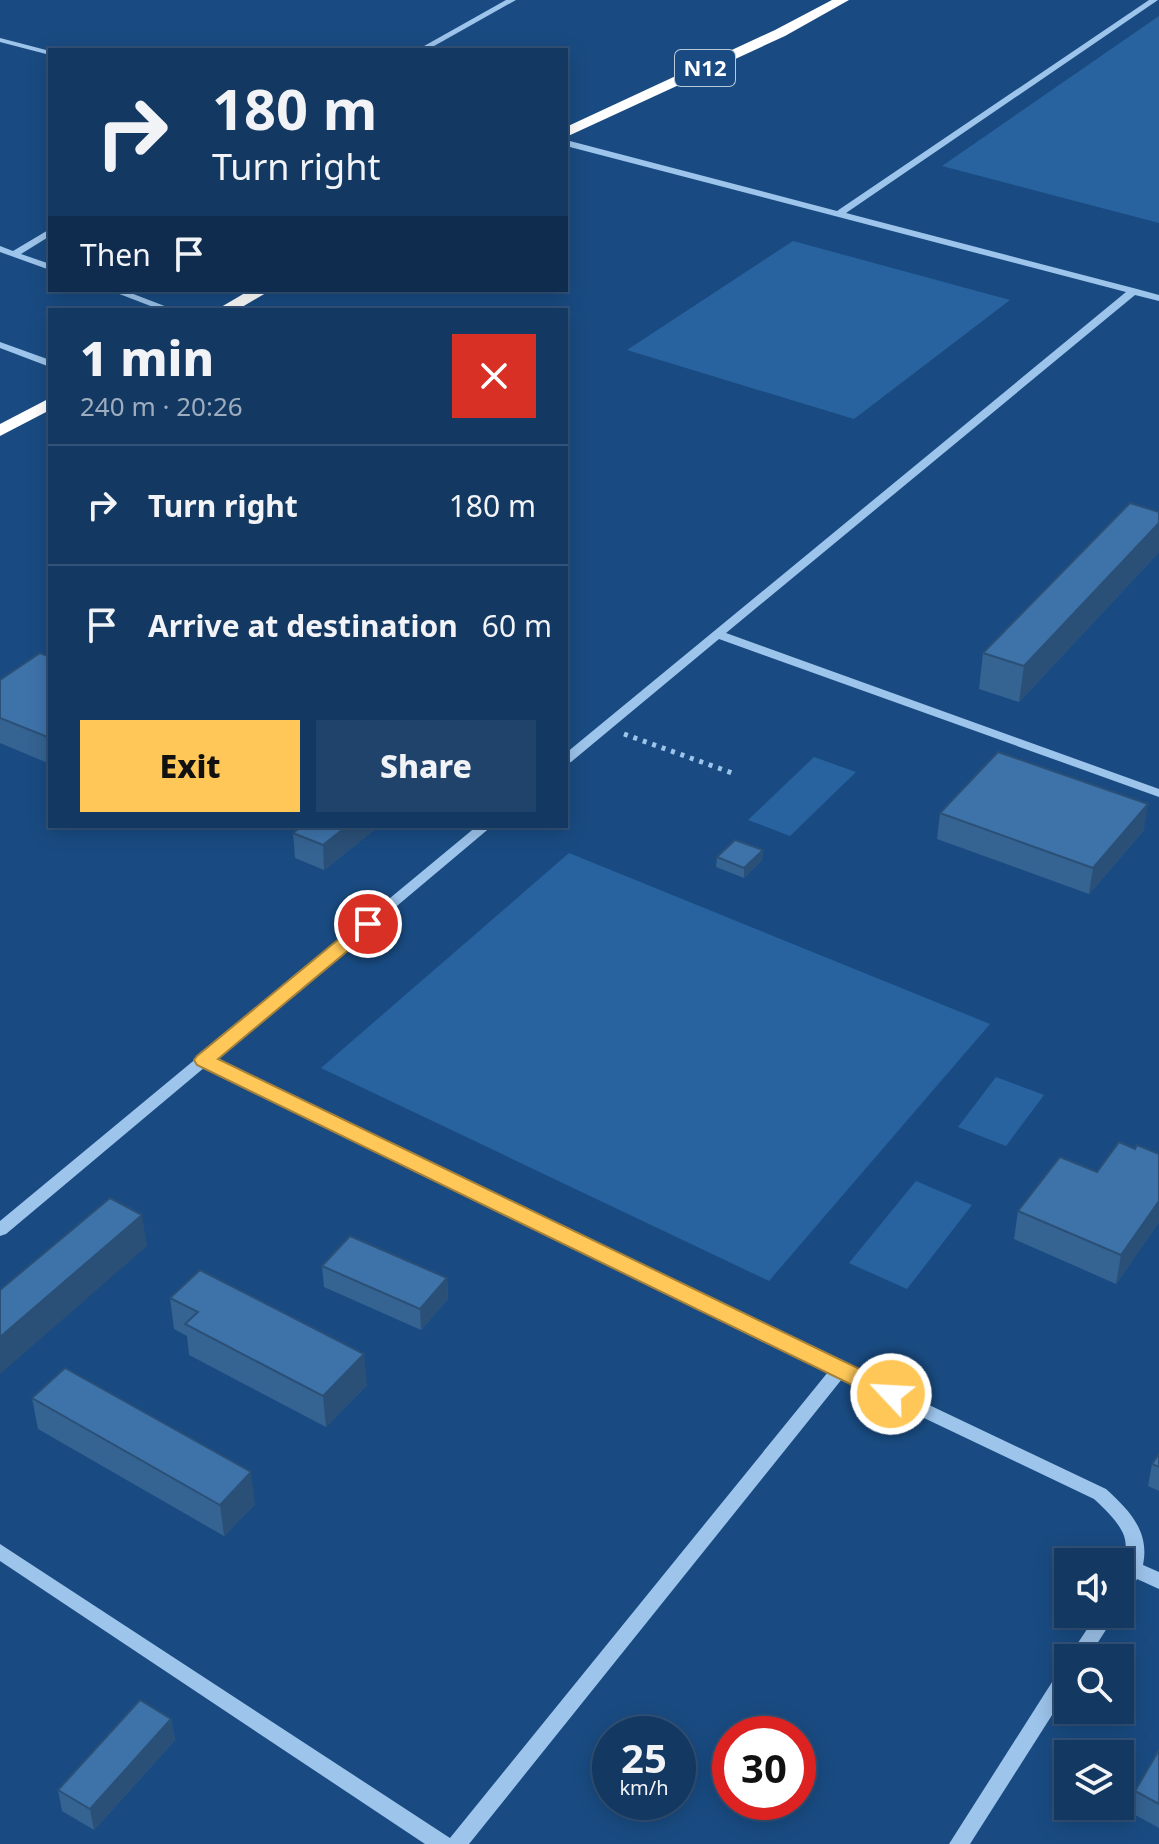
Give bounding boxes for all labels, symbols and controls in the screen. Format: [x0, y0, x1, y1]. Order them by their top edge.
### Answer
road number: N12 [675, 50, 735, 86]
text: 180 m [212, 70, 377, 146]
icon: right [80, 80, 184, 184]
text: Turn right [212, 142, 380, 191]
icon: arrive [167, 232, 211, 276]
text: Then [80, 234, 151, 275]
text: 1 min [80, 325, 214, 390]
button: close [452, 334, 536, 418]
text: 240 m · 20:26 [80, 388, 243, 424]
icon: right [80, 483, 124, 527]
text: Turn right [148, 485, 298, 526]
text: 180 m [449, 485, 536, 526]
icon: arrive [80, 603, 124, 647]
text: Arrive at destination [148, 605, 458, 646]
text: 60 m [482, 605, 552, 646]
button: Exit [80, 720, 300, 812]
button: Share [316, 720, 536, 812]
pin [334, 890, 402, 958]
icon: arrive [346, 902, 390, 946]
position arrow [849, 1352, 933, 1436]
map controls [1054, 1548, 1134, 1820]
button: sound [1054, 1548, 1134, 1628]
button: search [1054, 1644, 1134, 1724]
speed limit sign: 30 [712, 1716, 816, 1820]
text: 25 [621, 1730, 667, 1785]
button: layers [1054, 1740, 1134, 1820]
text: km/h [619, 1774, 669, 1801]

